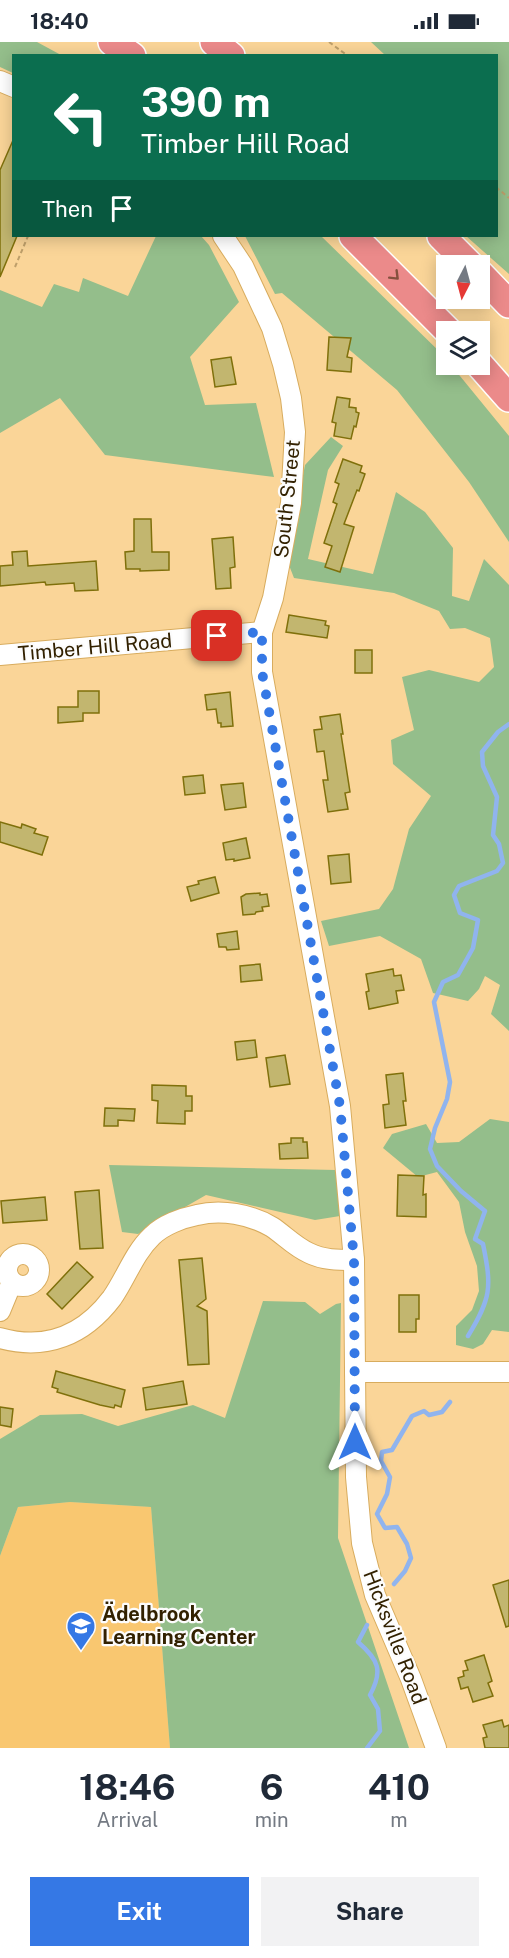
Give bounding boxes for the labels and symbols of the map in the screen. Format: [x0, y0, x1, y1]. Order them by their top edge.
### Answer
north arrow [436, 255, 490, 309]
one-way arrow [387, 269, 398, 280]
street label: South Street [269, 439, 305, 559]
pin [191, 610, 242, 661]
street label: Timber Hill Road [17, 628, 173, 666]
position arrow [323, 1410, 387, 1474]
street label: Hicksville Road [358, 1566, 432, 1708]
place label: Ädelbrook Learning Center [102, 1601, 256, 1649]
school or university icon: Ädelbrook Learning Center [65, 1610, 97, 1652]

